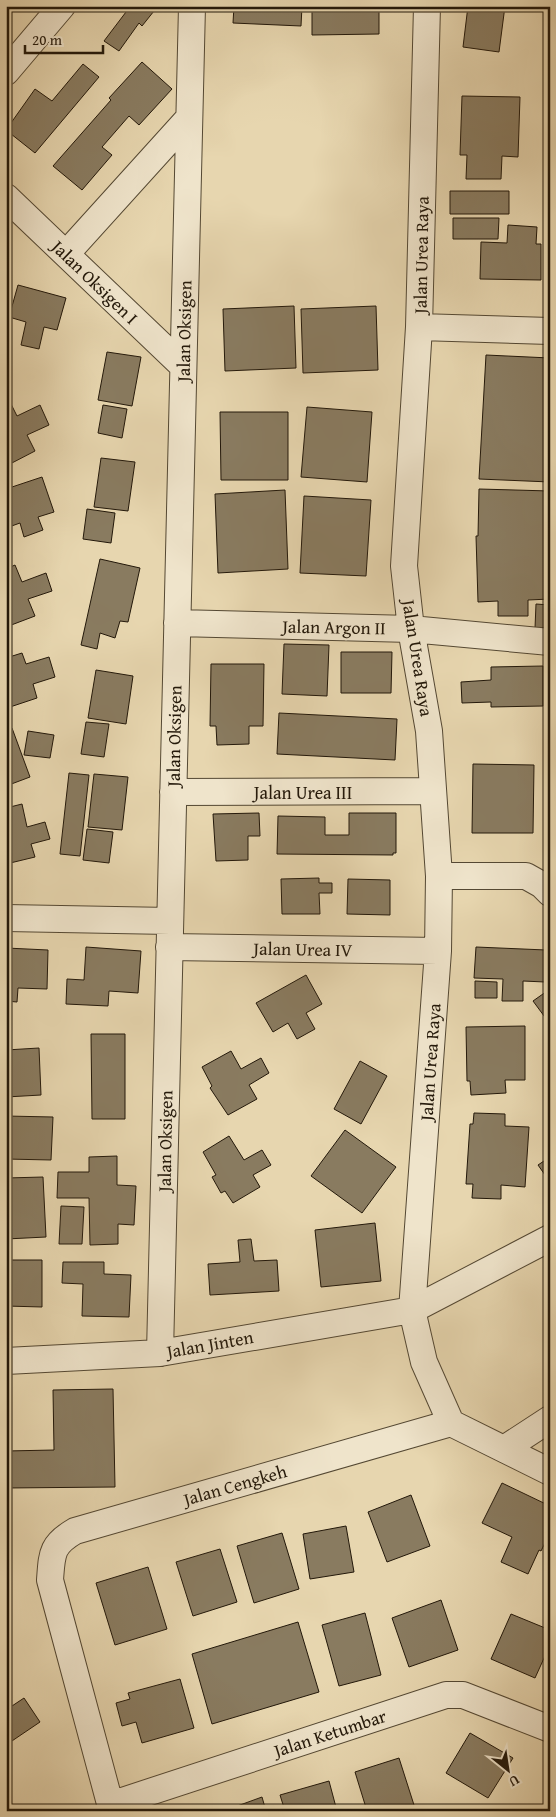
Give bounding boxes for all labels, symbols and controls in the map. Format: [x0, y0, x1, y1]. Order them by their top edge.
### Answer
scale bar [25, 22, 102, 54]
text: 20 m [32, 29, 63, 50]
street label: Jalan Urea Raya [406, 195, 436, 316]
street label: Jalan Oksigen I [44, 232, 144, 330]
street label: Jalan Oksigen [170, 280, 198, 384]
street label: Jalan Urea Raya [395, 596, 441, 719]
street label: Jalan Argon II [280, 613, 386, 641]
street label: Jalan Oksigen [160, 685, 188, 789]
street label: Jalan Urea III [252, 779, 352, 806]
street label: Jalan Urea IV [251, 935, 353, 963]
street label: Jalan Urea Raya [412, 1002, 448, 1124]
street label: Jalan Oksigen [151, 1090, 179, 1194]
street label: Jalan Jinten [163, 1323, 255, 1365]
street label: Jalan Cengkeh [178, 1457, 290, 1513]
street label: Jalan Ketumbar [268, 1702, 390, 1765]
north arrow [484, 1744, 534, 1794]
text: U [505, 1770, 524, 1793]

